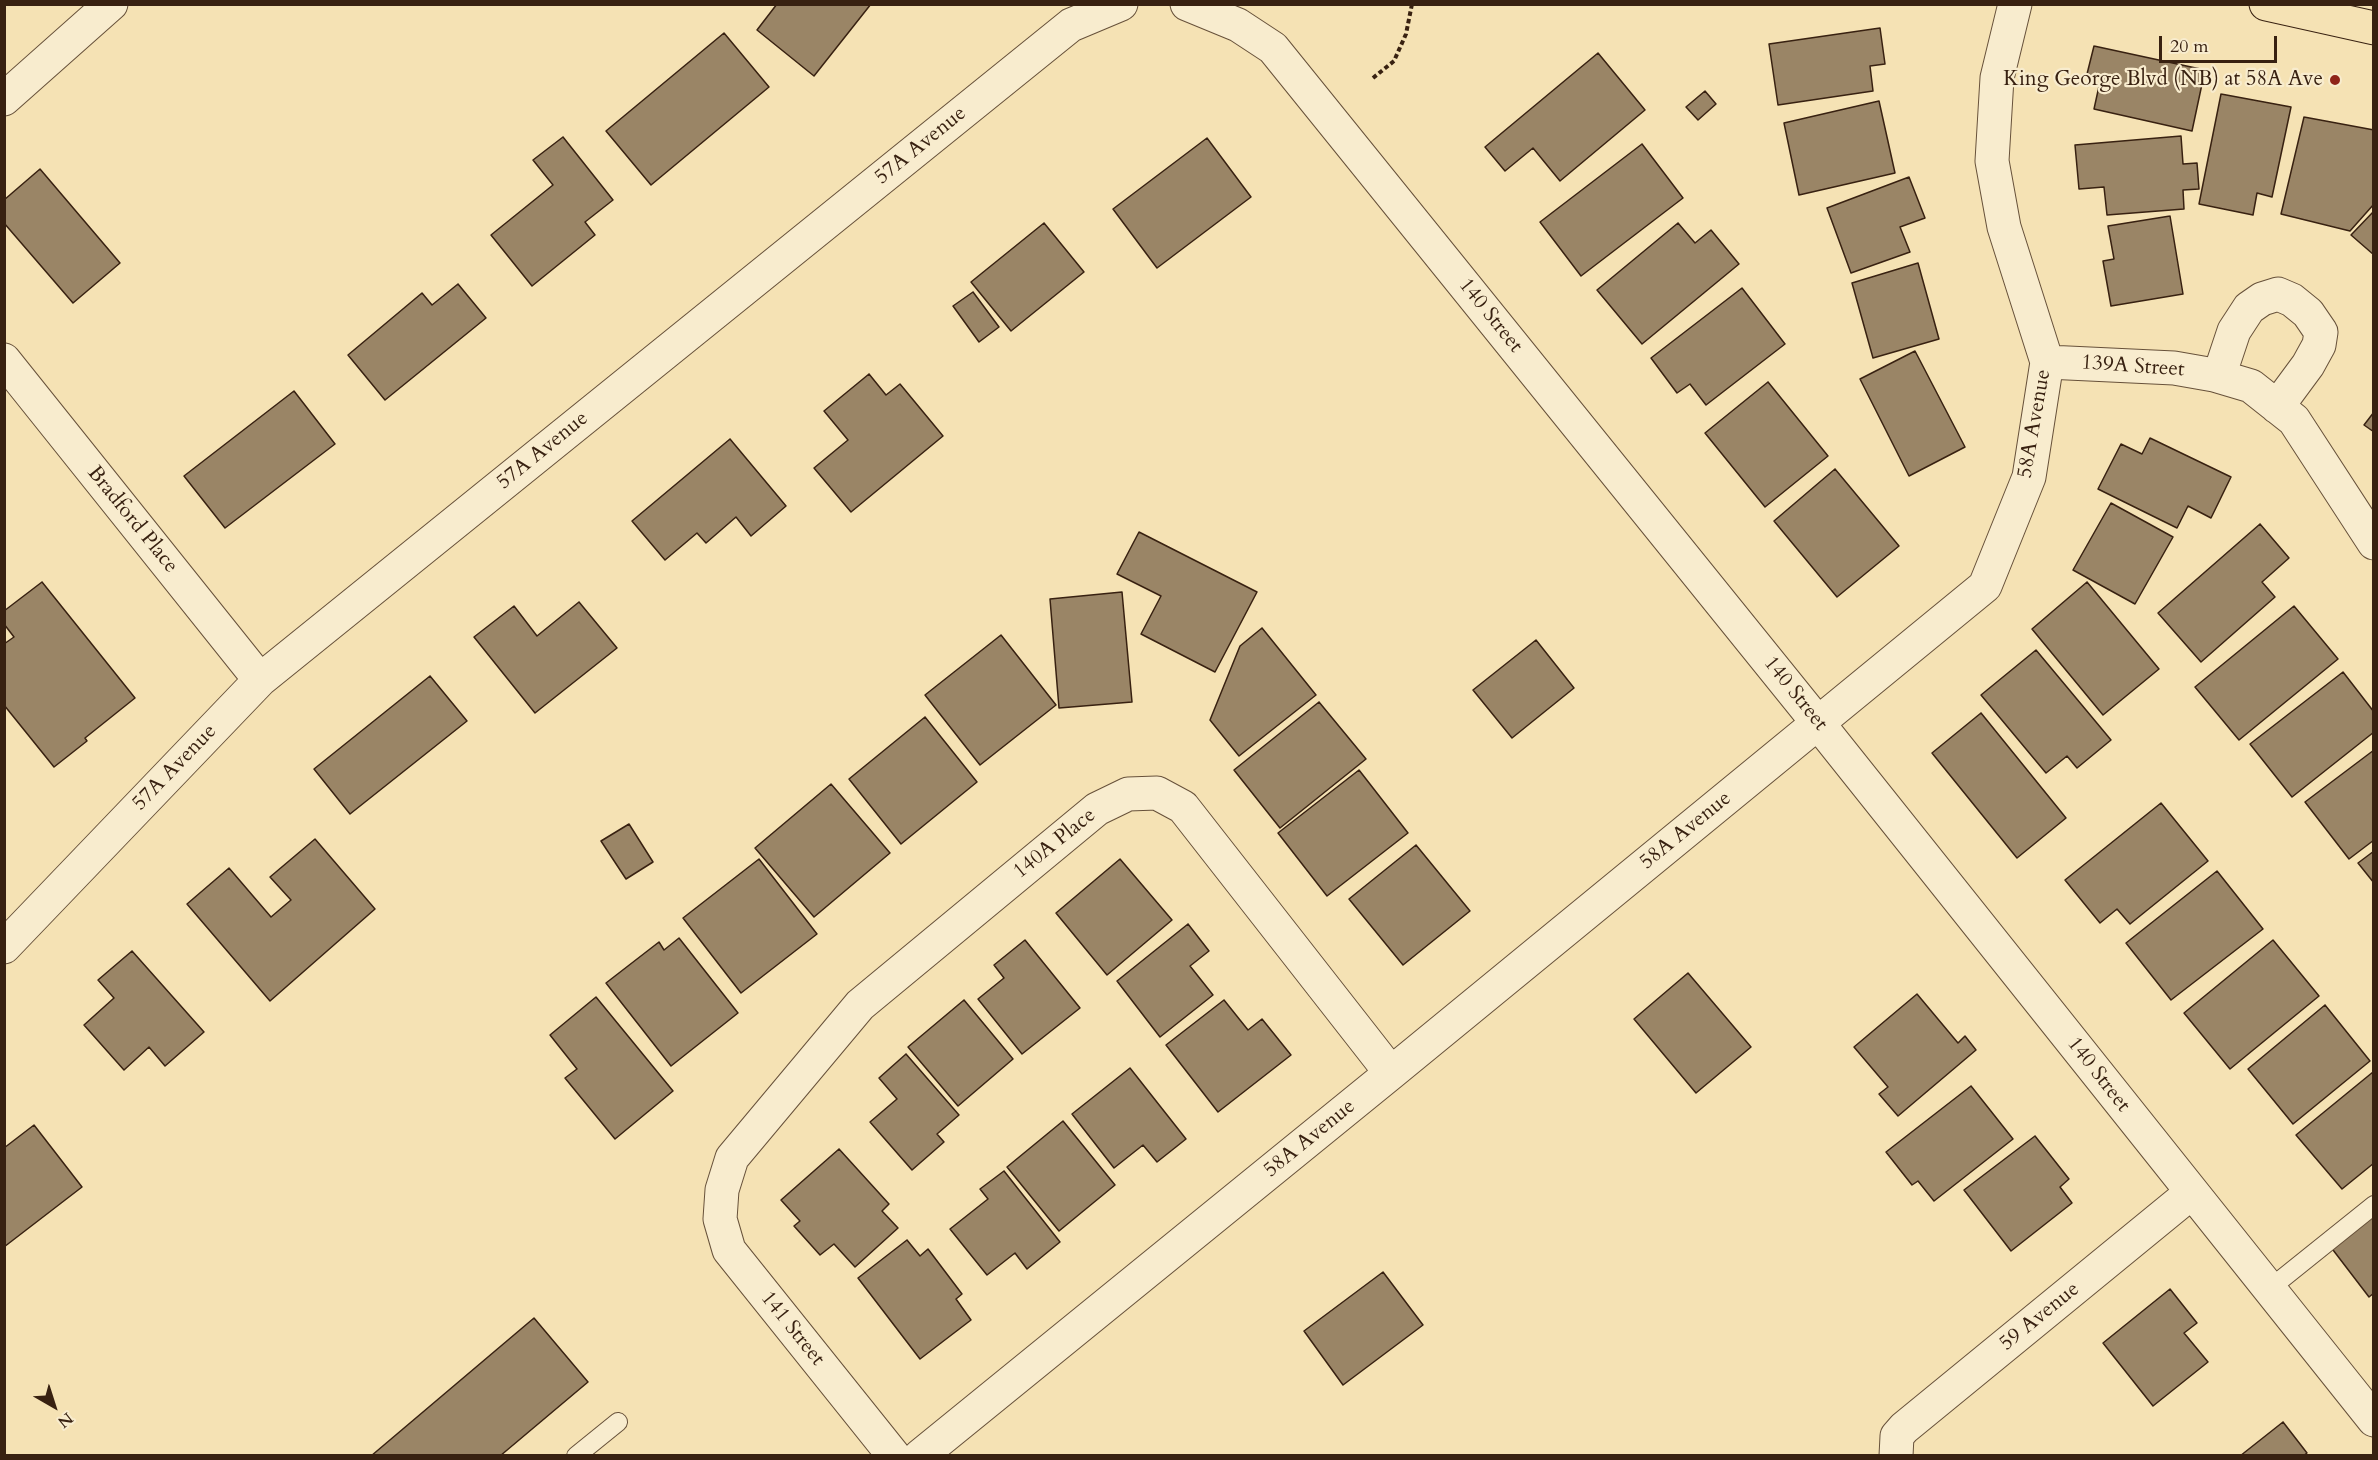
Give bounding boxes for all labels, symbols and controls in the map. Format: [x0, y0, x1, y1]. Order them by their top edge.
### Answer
scale bar [2162, 24, 2280, 62]
text: 20 m [2170, 34, 2209, 59]
place label: King George Blvd (NB) at 58A Ave [2003, 67, 2323, 93]
marker: King George Blvd (NB) at 58A Ave [2328, 73, 2342, 87]
street label: 57A Avenue [870, 102, 972, 190]
street label: 140 Street [1452, 274, 1528, 358]
street label: 139A Street [2081, 351, 2185, 383]
street label: 58A Avenue [2013, 368, 2057, 480]
street label: 57A Avenue [492, 407, 594, 495]
street label: Bradford Place [81, 461, 183, 579]
street label: 140 Street [1757, 652, 1833, 736]
street label: 57A Avenue [128, 720, 222, 816]
street label: 58A Avenue [1635, 787, 1737, 875]
street label: 140A Place [1009, 803, 1101, 885]
street label: 140 Street [2061, 1032, 2135, 1118]
street label: 58A Avenue [1259, 1095, 1361, 1183]
street label: 59 Avenue [1995, 1277, 2085, 1357]
street label: 141 Street [754, 1287, 830, 1371]
north arrow [24, 1376, 84, 1436]
text: N [53, 1407, 78, 1433]

